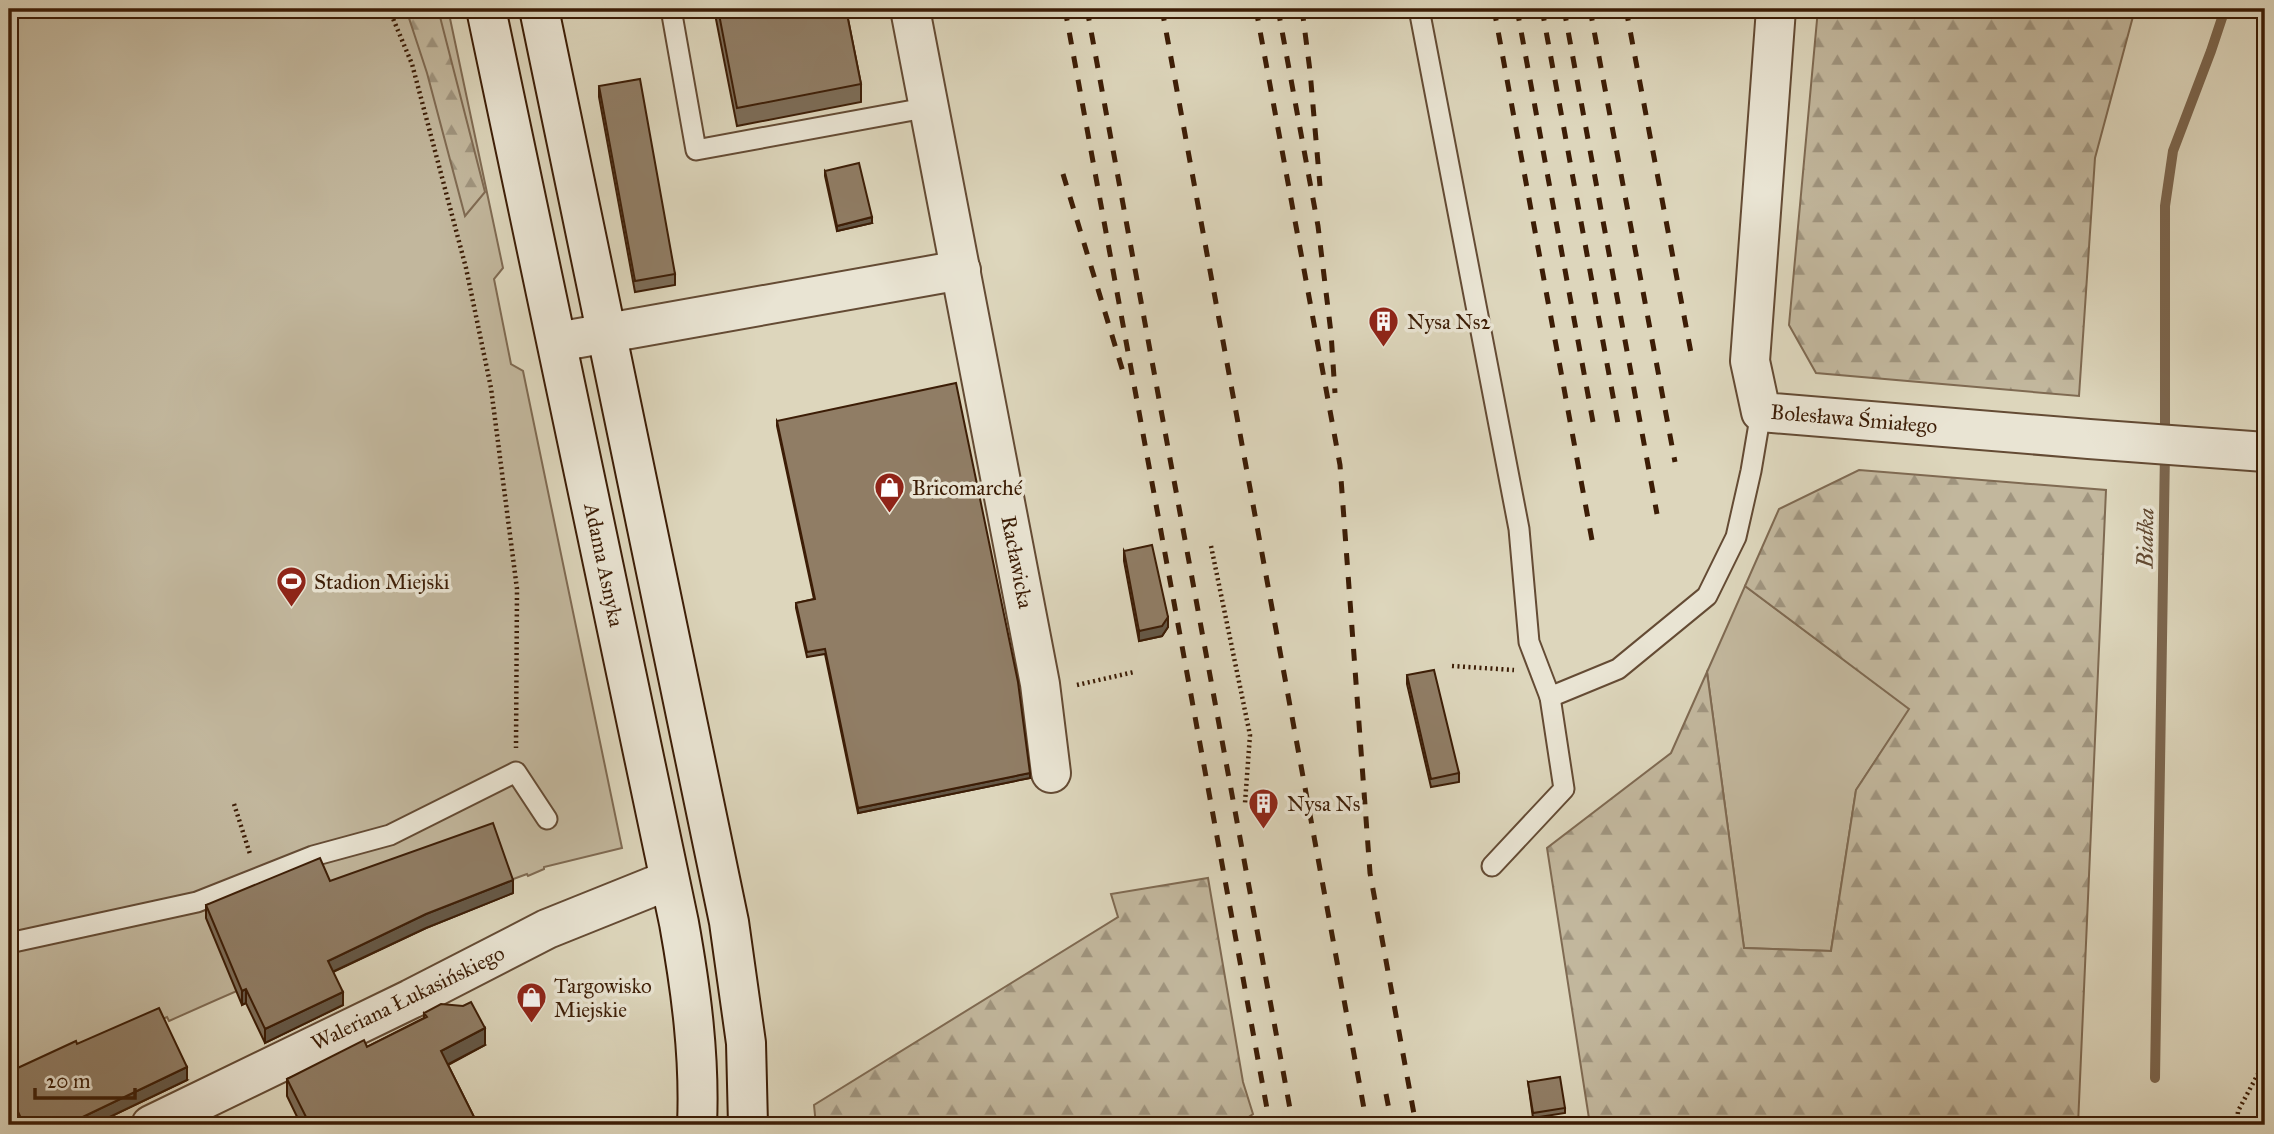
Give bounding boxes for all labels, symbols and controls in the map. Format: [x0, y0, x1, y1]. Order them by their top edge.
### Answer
building icon: Nysa Ns2 [1367, 305, 1401, 349]
place label: Nysa Ns2 [1407, 309, 1491, 335]
street label: Bolesława Śmiałego [1770, 398, 1939, 439]
shop icon: Bricomarché [872, 471, 906, 515]
place label: Bricomarché [912, 475, 1023, 501]
street label: Adama Asnyka [578, 500, 630, 629]
water label: Białka [2130, 508, 2160, 569]
street label: Racławicka [995, 513, 1039, 611]
sports icon: Stadion Miejski [274, 565, 308, 609]
place label: Stadion Miejski [314, 569, 450, 595]
building icon: Nysa Ns [1247, 787, 1281, 831]
place label: Nysa Ns [1287, 791, 1360, 817]
street label: Waleriana Łukasińskiego [307, 940, 509, 1056]
place label: Targowisko Miejskie [554, 973, 652, 1023]
shop icon: Targowisko Miejskie [514, 981, 548, 1025]
scale bar [35, 1057, 135, 1101]
text: 20 m [46, 1068, 91, 1094]

